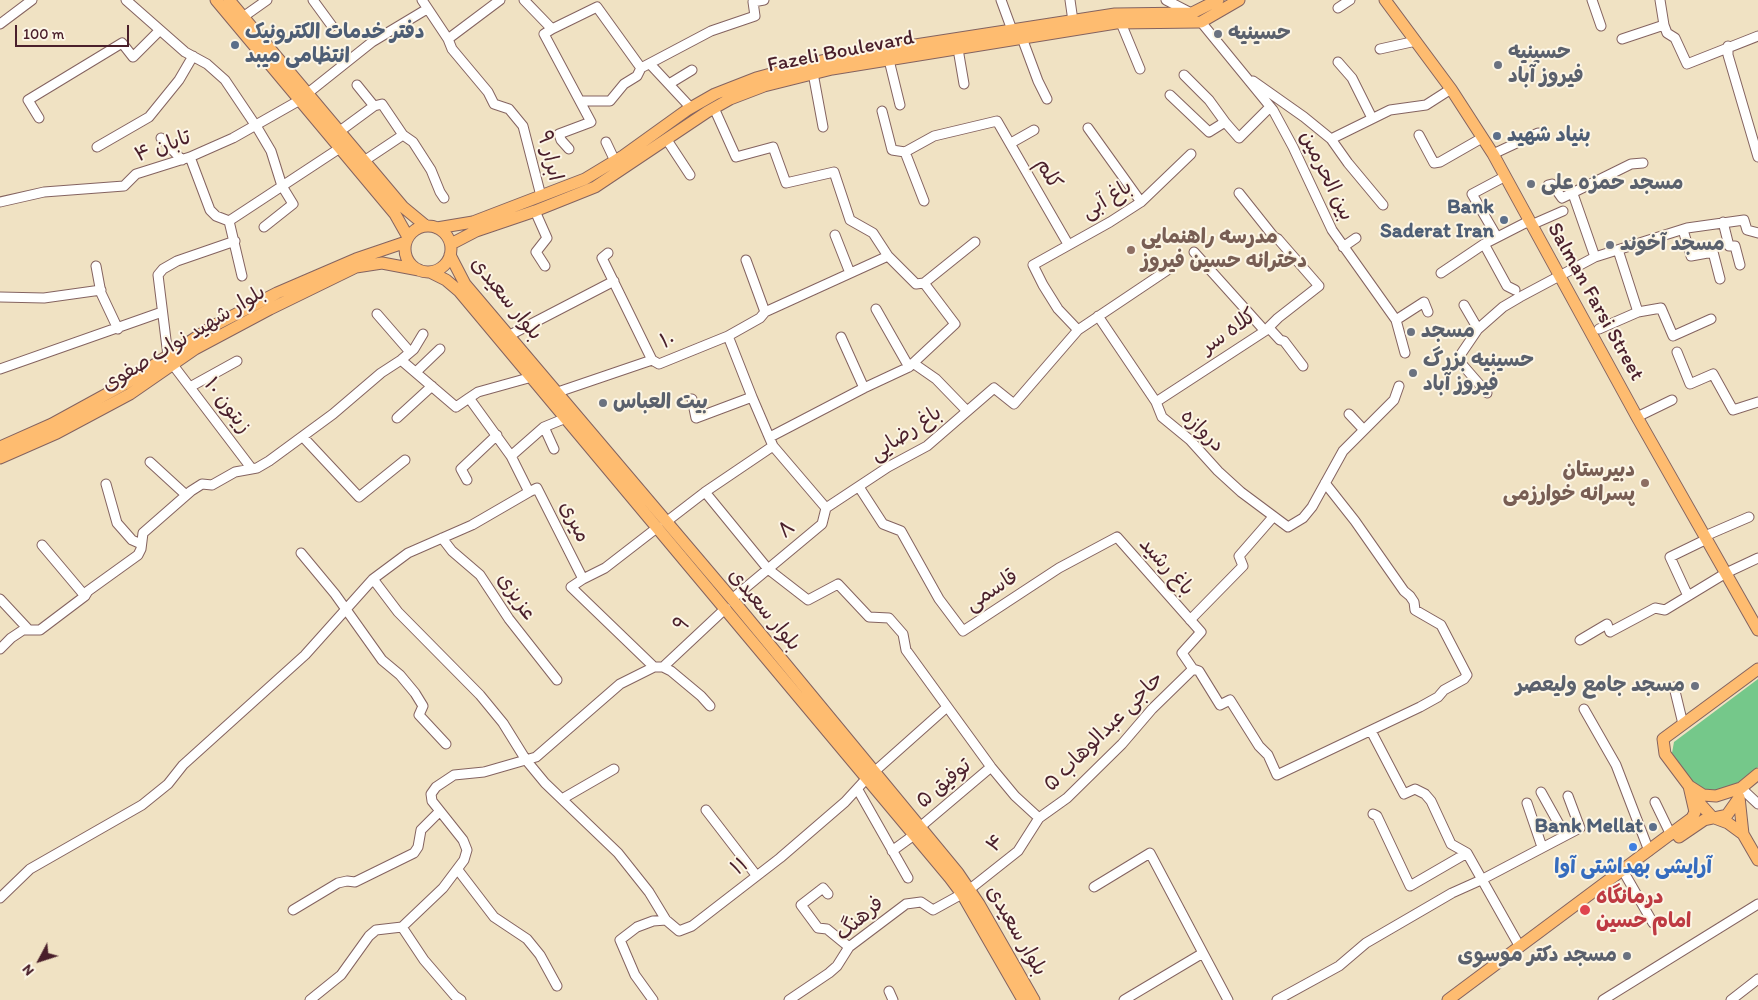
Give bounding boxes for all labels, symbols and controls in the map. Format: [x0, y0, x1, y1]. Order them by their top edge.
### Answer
scale bar [18, 15, 131, 47]
place label: دفتر خدمات الکترونیک انتظامی میبد [245, 20, 424, 70]
place label: حسینیه [1228, 21, 1291, 47]
text: 100 m [23, 25, 64, 43]
street label: Fazeli Boulevard [765, 25, 917, 79]
marker: حسینیه [1212, 28, 1224, 40]
marker: دفتر خدمات الکترونیک انتظامی میبد [229, 39, 241, 51]
place label: حسینیه فیروز آباد [1508, 40, 1583, 90]
marker: حسینیه فیروز آباد [1492, 59, 1504, 71]
place label: بنیاد شهید [1507, 123, 1590, 149]
street label: تابان ۴ [132, 125, 194, 169]
street label: بین الحرمین [1293, 127, 1359, 225]
street label: ابرار ۹ [531, 128, 567, 184]
marker: بنیاد شهید [1491, 130, 1503, 142]
street label: کلم [1029, 154, 1067, 194]
place label: مسجد حمزه علی [1541, 171, 1683, 197]
street label: باغ آبی [1077, 175, 1137, 225]
marker: مسجد حمزه علی [1525, 178, 1537, 190]
place label: Bank Saderat Iran [1380, 195, 1494, 245]
marker: Bank Saderat Iran [1498, 214, 1510, 226]
street label: Salman Farsi Street [1541, 219, 1649, 385]
place label: مدرسه راهنمایی دخترانه حسین فیروز [1141, 225, 1307, 275]
place label: مسجد آخوند [1620, 232, 1725, 258]
marker: مسجد آخوند [1604, 239, 1616, 251]
marker: مدرسه راهنمایی دخترانه حسین فیروز [1125, 244, 1137, 256]
street label: بلوار سعیدی [465, 252, 547, 346]
street label: بلوار شهید نواب صفوی [97, 280, 271, 398]
street label: کلاه سر [1196, 304, 1262, 360]
place label: مسجد [1421, 319, 1475, 345]
marker: مسجد [1405, 326, 1417, 338]
street label: ۱۰ [657, 327, 679, 355]
place label: حسینیه بزرگ فیروز آباد [1423, 348, 1534, 398]
marker: حسینیه بزرگ فیروز آباد [1407, 367, 1419, 379]
street label: زیتون ۱۰ [198, 373, 256, 439]
place label: بیت العباس [613, 390, 708, 416]
marker: بیت العباس [597, 397, 609, 409]
street label: باغ رضایی [865, 401, 947, 467]
street label: دروازه [1175, 404, 1229, 458]
place label: دبیرستان پسرانه خوارزمی [1503, 458, 1635, 508]
marker: دبیرستان پسرانه خوارزمی [1639, 477, 1651, 489]
street label: میری [553, 497, 595, 547]
street label: ۸ [773, 516, 801, 544]
street label: باغ رشید [1133, 532, 1199, 602]
street label: بلوار سعیدی [722, 563, 806, 657]
street label: قاسمی [961, 565, 1023, 617]
street label: عزیزی [491, 568, 541, 626]
street label: ۹ [669, 611, 695, 639]
street label: حاجی عبدالوهاب ۵ [1039, 667, 1169, 797]
place label: مسجد جامع ولیعصر [1516, 673, 1685, 699]
marker: مسجد جامع ولیعصر [1689, 680, 1701, 692]
street label: توفیق ۵ [911, 754, 977, 814]
place label: Bank Mellat [1535, 814, 1643, 840]
marker: Bank Mellat [1647, 821, 1659, 833]
street label: ۴ [982, 829, 1010, 859]
marker: آرایشی بهداشتی آوا [1627, 841, 1639, 853]
street label: ۱۱ [726, 852, 754, 882]
place label: آرایشی بهداشتی آوا [1554, 855, 1712, 881]
street label: بلوار سعیدی [980, 881, 1052, 981]
place label: درمانگاه امام حسین [1596, 885, 1691, 935]
street label: فرهنگ [831, 891, 889, 947]
marker: درمانگاه امام حسین [1578, 903, 1592, 917]
north arrow [15, 935, 65, 985]
place label: مسجد دکتر موسوی [1458, 943, 1617, 969]
marker: مسجد دکتر موسوی [1621, 950, 1633, 962]
text: N [19, 961, 38, 979]

